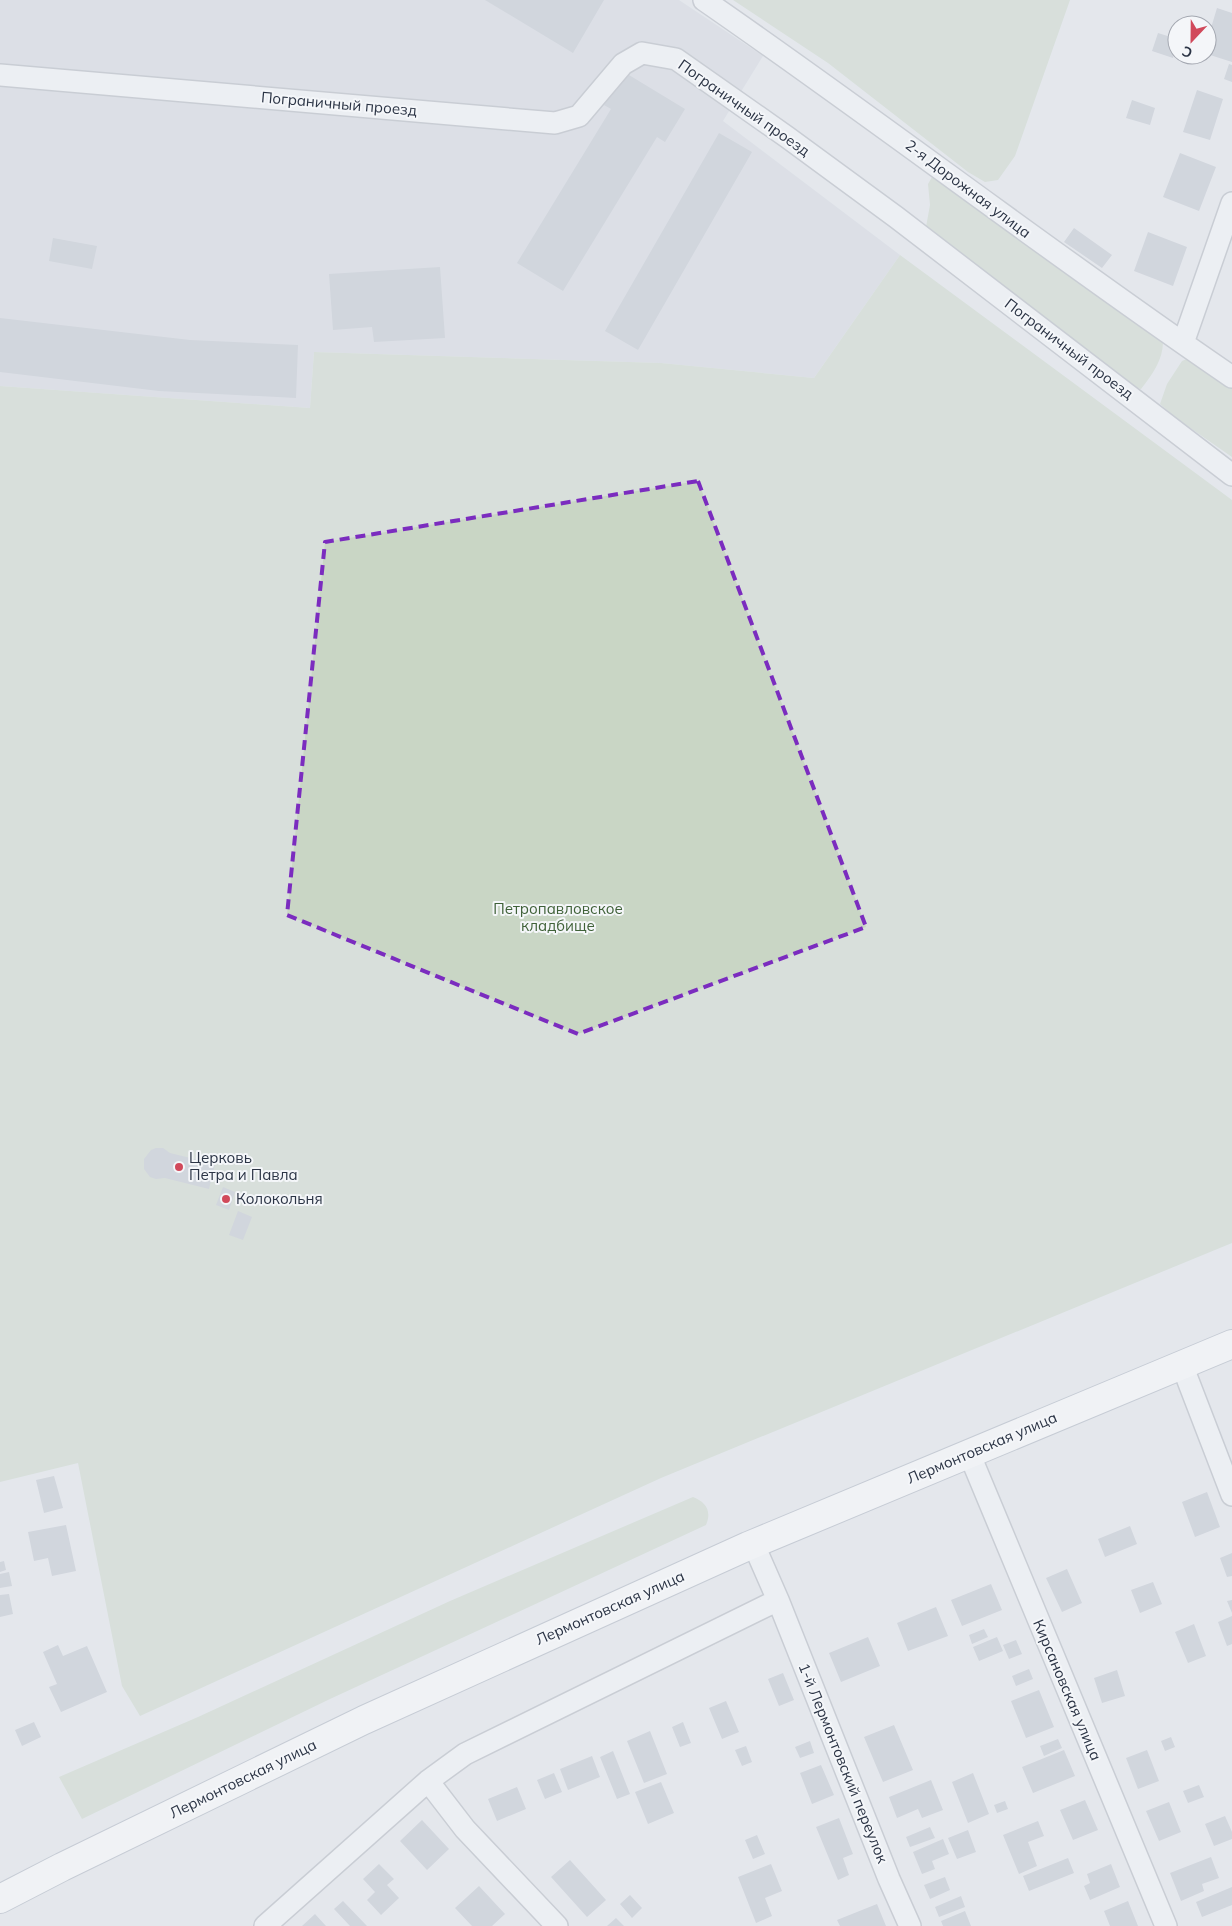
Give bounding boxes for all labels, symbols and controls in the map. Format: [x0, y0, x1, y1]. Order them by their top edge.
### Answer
north arrow [1167, 15, 1217, 65]
text: С [1179, 42, 1195, 62]
street label: Пограничный проезд [675, 55, 814, 160]
street label: Пограничный проезд [260, 87, 418, 120]
street label: 2-я Дорожная улица [902, 135, 1035, 242]
street label: Пограничный проезд [1001, 294, 1137, 403]
park label: Петропавловское кладбище [493, 899, 623, 935]
place label: Церковь Петра и Павла [189, 1148, 298, 1184]
marker: Церковь Петра и Павла [173, 1161, 185, 1173]
place label: Колокольня [236, 1189, 323, 1208]
marker: Колокольня [220, 1193, 232, 1205]
street label: Лермонтовская улица [904, 1407, 1060, 1488]
street label: Лермонтовская улица [532, 1566, 687, 1649]
street label: Кирсановская улица [1029, 1616, 1106, 1763]
street label: 1-й Лермонтовский переулок [795, 1660, 893, 1866]
street label: Лермонтовская улица [166, 1735, 319, 1822]

